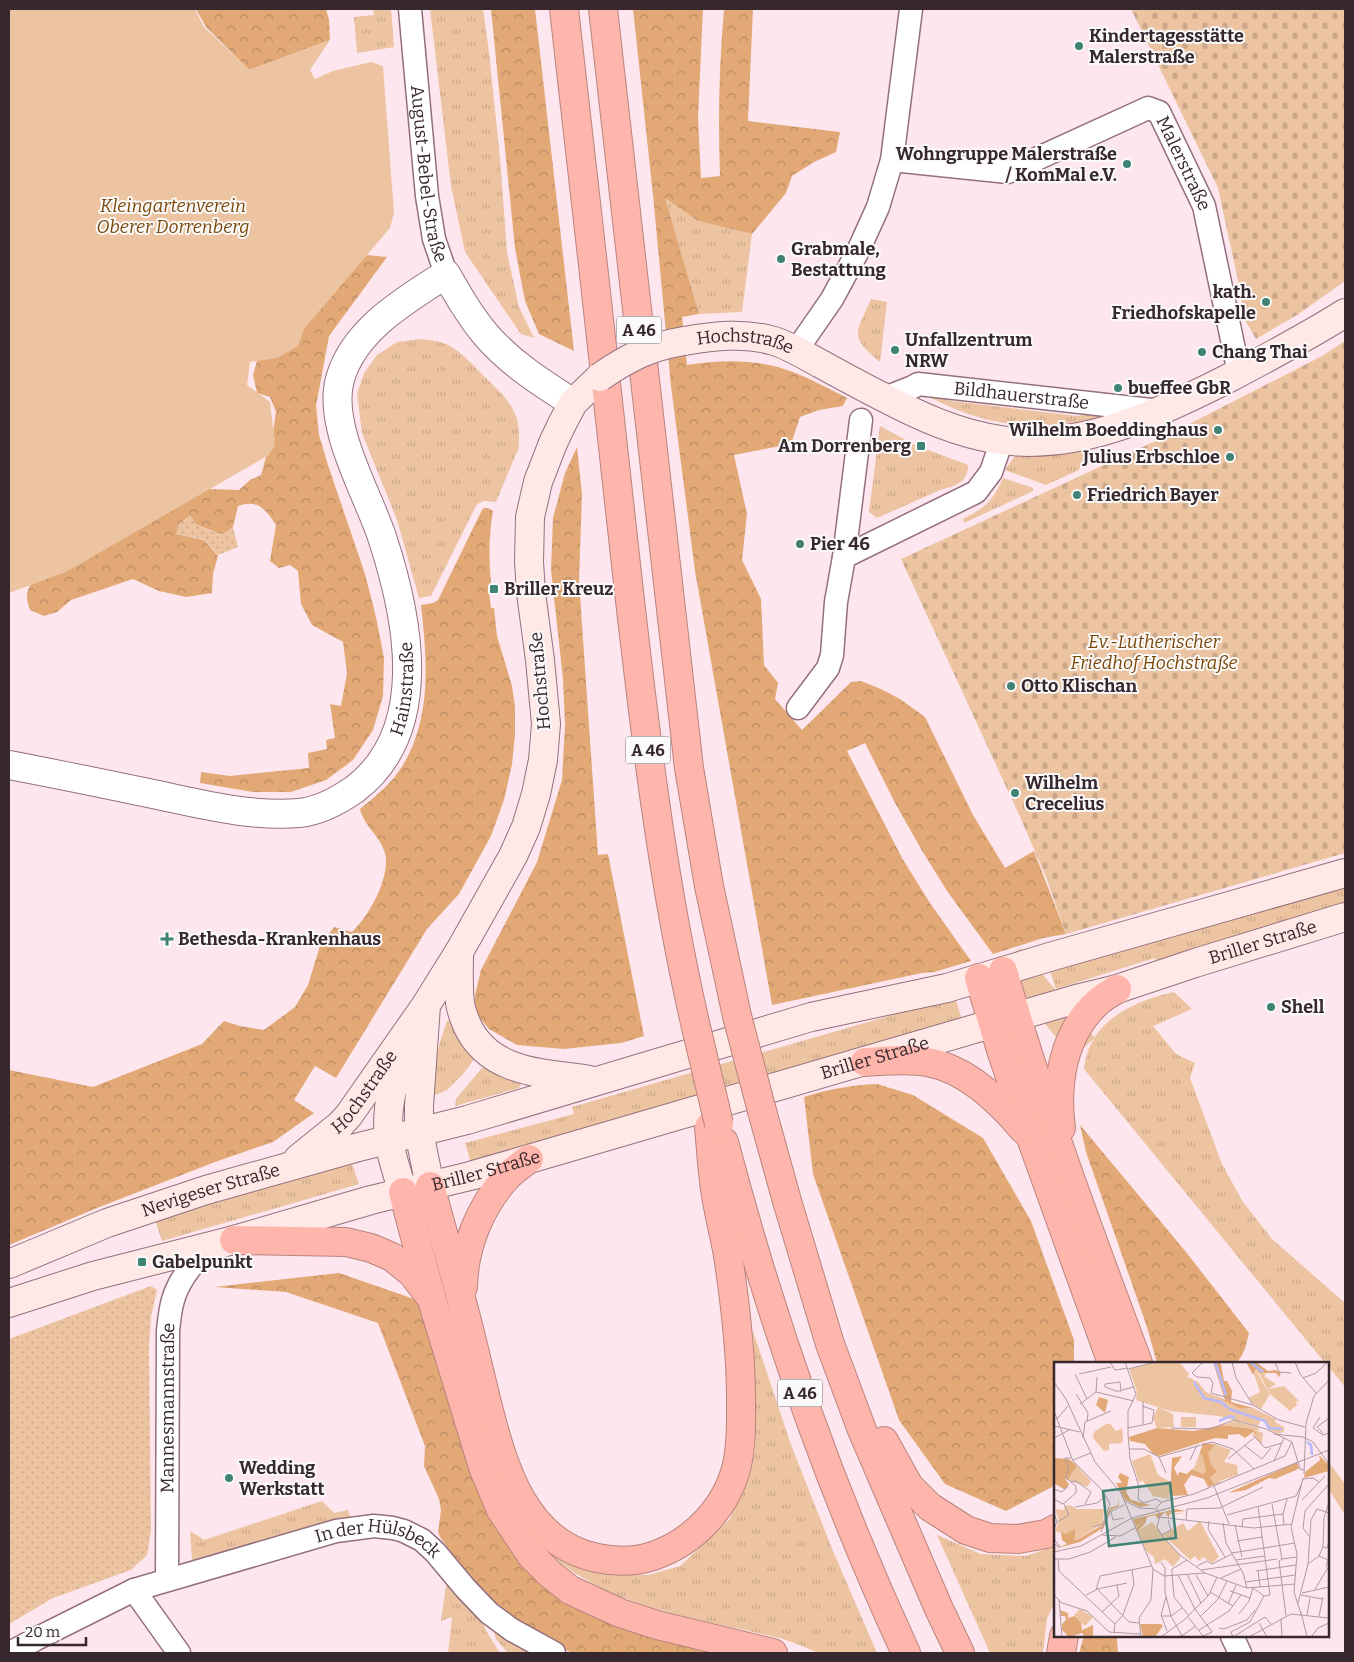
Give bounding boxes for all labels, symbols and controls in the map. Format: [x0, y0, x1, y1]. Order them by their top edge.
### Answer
place label: Kindertagesstätte Malerstraße [1089, 25, 1244, 68]
marker: Kindertagesstätte Malerstraße [1073, 40, 1085, 52]
street label: August-Bebel-Straße [406, 84, 452, 265]
street label: Malerstraße [1152, 112, 1215, 214]
place label: Wohngruppe Malerstraße / KomMal e.V. [896, 143, 1117, 186]
marker: Wohngruppe Malerstraße / KomMal e.V. [1121, 158, 1133, 170]
park label: Kleingartenverein Oberer Dorrenberg [96, 195, 250, 238]
place label: Grabmale, Bestattung [791, 238, 887, 281]
marker: Grabmale, Bestattung [775, 253, 787, 265]
place label: kath. Friedhofskapelle [1112, 281, 1256, 324]
marker: kath. Friedhofskapelle [1260, 296, 1272, 308]
road number: A 46 [616, 316, 662, 344]
street label: Hochstraße [695, 325, 797, 359]
place label: Unfallzentrum NRW [905, 329, 1032, 372]
place label: Chang Thai [1212, 341, 1308, 363]
marker: Unfallzentrum NRW [889, 344, 901, 356]
marker: Chang Thai [1196, 346, 1208, 358]
street label: Bildhauerstraße [953, 377, 1090, 414]
place label: bueffee GbR [1128, 377, 1231, 399]
marker: bueffee GbR [1112, 382, 1124, 394]
place label: Wilhelm Boeddinghaus [1009, 419, 1208, 441]
marker: Wilhelm Boeddinghaus [1212, 424, 1224, 436]
place label: Am Dorrenberg [778, 435, 912, 457]
marker: Am Dorrenberg [915, 440, 927, 452]
place label: Julius Erbschloe [1082, 446, 1220, 468]
marker: Julius Erbschloe [1224, 451, 1236, 463]
place label: Friedrich Bayer [1087, 484, 1219, 506]
marker: Friedrich Bayer [1071, 489, 1083, 501]
place label: Pier 46 [810, 533, 870, 555]
marker: Pier 46 [794, 538, 806, 550]
place label: Briller Kreuz [504, 578, 613, 600]
marker: Briller Kreuz [488, 583, 500, 595]
street label: Hochstraße [525, 631, 555, 731]
park label: Ev.-Lutherischer Friedhof Hochstraße [1071, 631, 1237, 674]
street label: Hainstraße [385, 641, 418, 738]
place label: Otto Klischan [1021, 675, 1137, 697]
marker: Otto Klischan [1005, 680, 1017, 692]
road number: A 46 [626, 736, 670, 764]
place label: Wilhelm Crecelius [1025, 772, 1105, 815]
marker: Wilhelm Crecelius [1009, 787, 1021, 799]
street label: Briller Straße [1206, 915, 1320, 969]
place label: Bethesda-Krankenhaus [178, 928, 381, 950]
marker: Bethesda-Krankenhaus [160, 932, 174, 946]
place label: Shell [1281, 996, 1325, 1018]
marker: Shell [1265, 1001, 1277, 1013]
street label: Briller Straße [818, 1032, 932, 1084]
street label: Hochstraße [327, 1046, 402, 1139]
street label: Briller Straße [429, 1145, 543, 1196]
street label: Nevigeser Straße [139, 1159, 282, 1222]
place label: Gabelpunkt [152, 1251, 253, 1273]
marker: Gabelpunkt [136, 1256, 148, 1268]
street label: Mannesmannstraße [156, 1322, 180, 1493]
inset map [1054, 1362, 1329, 1637]
road number: A 46 [778, 1380, 822, 1406]
place label: Wedding Werkstatt [239, 1457, 325, 1500]
marker: Wedding Werkstatt [223, 1472, 235, 1484]
street label: In der Hülsbeck [312, 1514, 446, 1563]
scale bar [18, 1614, 85, 1646]
text: 20 m [25, 1623, 61, 1641]

